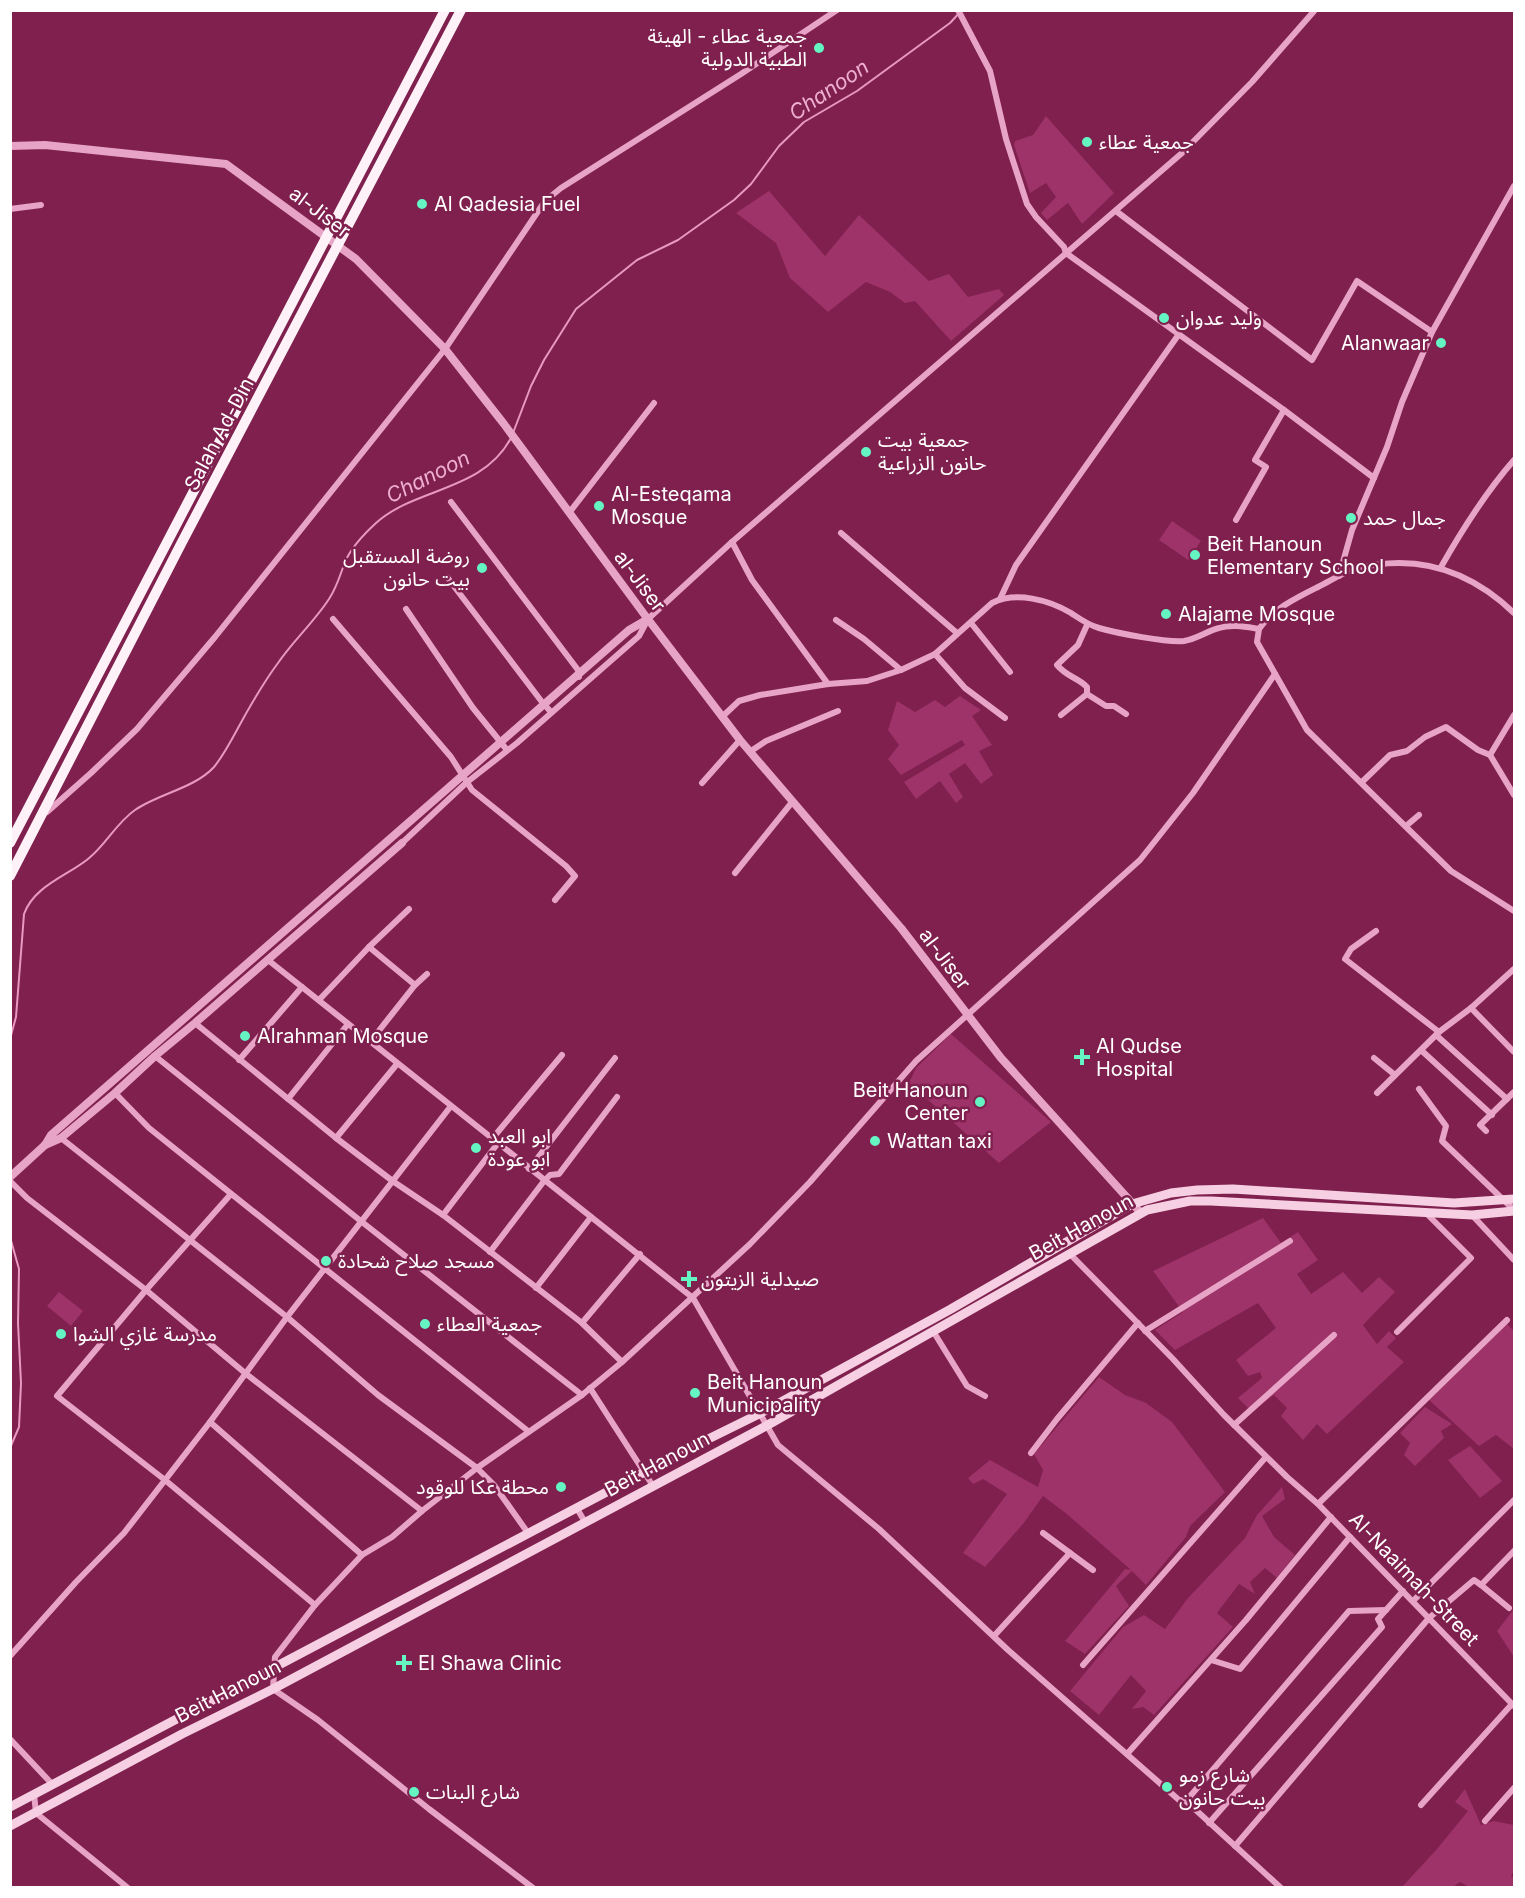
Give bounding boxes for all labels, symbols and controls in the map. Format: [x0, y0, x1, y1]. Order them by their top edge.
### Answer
place label: جمعية عطاء - الهيئة الطبية الدولية [648, 24, 807, 71]
marker: جمعية عطاء - الهيئة الطبية الدولية [812, 41, 826, 55]
water label: Chanoon [784, 54, 873, 125]
place label: جمعية عطاء [1099, 130, 1194, 154]
marker: جمعية عطاء [1080, 135, 1094, 149]
street label: al-Jiser [285, 181, 356, 243]
place label: Al Qadesia Fuel [434, 192, 580, 216]
marker: Al Qadesia Fuel [415, 197, 429, 211]
place label: وليد عدوان [1176, 306, 1262, 330]
marker: وليد عدوان [1157, 311, 1171, 325]
place label: Alanwaar [1341, 331, 1429, 355]
marker: Alanwaar [1434, 336, 1448, 350]
street label: Salah Ad-Din [179, 374, 259, 494]
place label: جمعية بيت حانون الزراعية [878, 428, 986, 475]
water label: Chanoon [382, 445, 474, 508]
marker: جمعية بيت حانون الزراعية [859, 445, 873, 459]
place label: Al-Esteqama Mosque [611, 482, 732, 529]
marker: Al-Esteqama Mosque [592, 499, 606, 513]
place label: جمال حمد [1363, 506, 1446, 530]
marker: جمال حمد [1344, 511, 1358, 525]
place label: Beit Hanoun Elementary School [1207, 532, 1384, 579]
place label: روضة المستقبل بيت حانون [343, 544, 470, 591]
street label: al-Jiser [609, 546, 671, 617]
marker: Beit Hanoun Elementary School [1188, 548, 1202, 562]
marker: روضة المستقبل بيت حانون [475, 561, 489, 575]
place label: Alajame Mosque [1178, 602, 1335, 626]
marker: Alajame Mosque [1159, 607, 1173, 621]
street label: al-Jiser [914, 924, 976, 995]
place label: Alrahman Mosque [257, 1024, 429, 1048]
marker: Alrahman Mosque [238, 1029, 252, 1043]
place label: Al Qudse Hospital [1096, 1034, 1182, 1081]
marker: Al Qudse Hospital [1073, 1048, 1091, 1066]
place label: Beit Hanoun Center [853, 1078, 968, 1125]
marker: Beit Hanoun Center [973, 1095, 987, 1109]
place label: ابو العبد ابو عودة [488, 1124, 551, 1171]
place label: Wattan taxi [887, 1129, 992, 1153]
marker: Wattan taxi [868, 1134, 882, 1148]
marker: ابو العبد ابو عودة [469, 1141, 483, 1155]
street label: Beit Hanoun [1025, 1189, 1137, 1265]
place label: مسجد صلاح شحادة [338, 1249, 495, 1276]
marker: مسجد صلاح شحادة [319, 1254, 333, 1268]
place label: صيدلية الزيتون [701, 1267, 819, 1291]
marker: صيدلية الزيتون [682, 1272, 696, 1286]
place label: جمعية العطاء [437, 1312, 542, 1336]
marker: جمعية العطاء [418, 1317, 432, 1331]
place label: مدرسة غازي الشوا [73, 1322, 217, 1350]
marker: مدرسة غازي الشوا [54, 1327, 68, 1341]
place label: Beit Hanoun Municipality [707, 1370, 822, 1417]
marker: Beit Hanoun Municipality [688, 1386, 702, 1400]
street label: Beit Hanoun [600, 1426, 714, 1502]
place label: محطة عكا للوقود [416, 1475, 549, 1499]
marker: محطة عكا للوقود [554, 1480, 568, 1494]
street label: Al-Naaimah-Street [1344, 1507, 1484, 1651]
place label: El Shawa Clinic [418, 1651, 562, 1675]
street label: Beit Hanoun [171, 1654, 285, 1728]
marker: El Shawa Clinic [395, 1654, 413, 1672]
place label: شارع زمو بيت حانون [1179, 1763, 1265, 1810]
place label: شارع البنات [426, 1780, 520, 1807]
marker: شارع زمو بيت حانون [1160, 1780, 1174, 1794]
marker: شارع البنات [407, 1785, 421, 1799]

